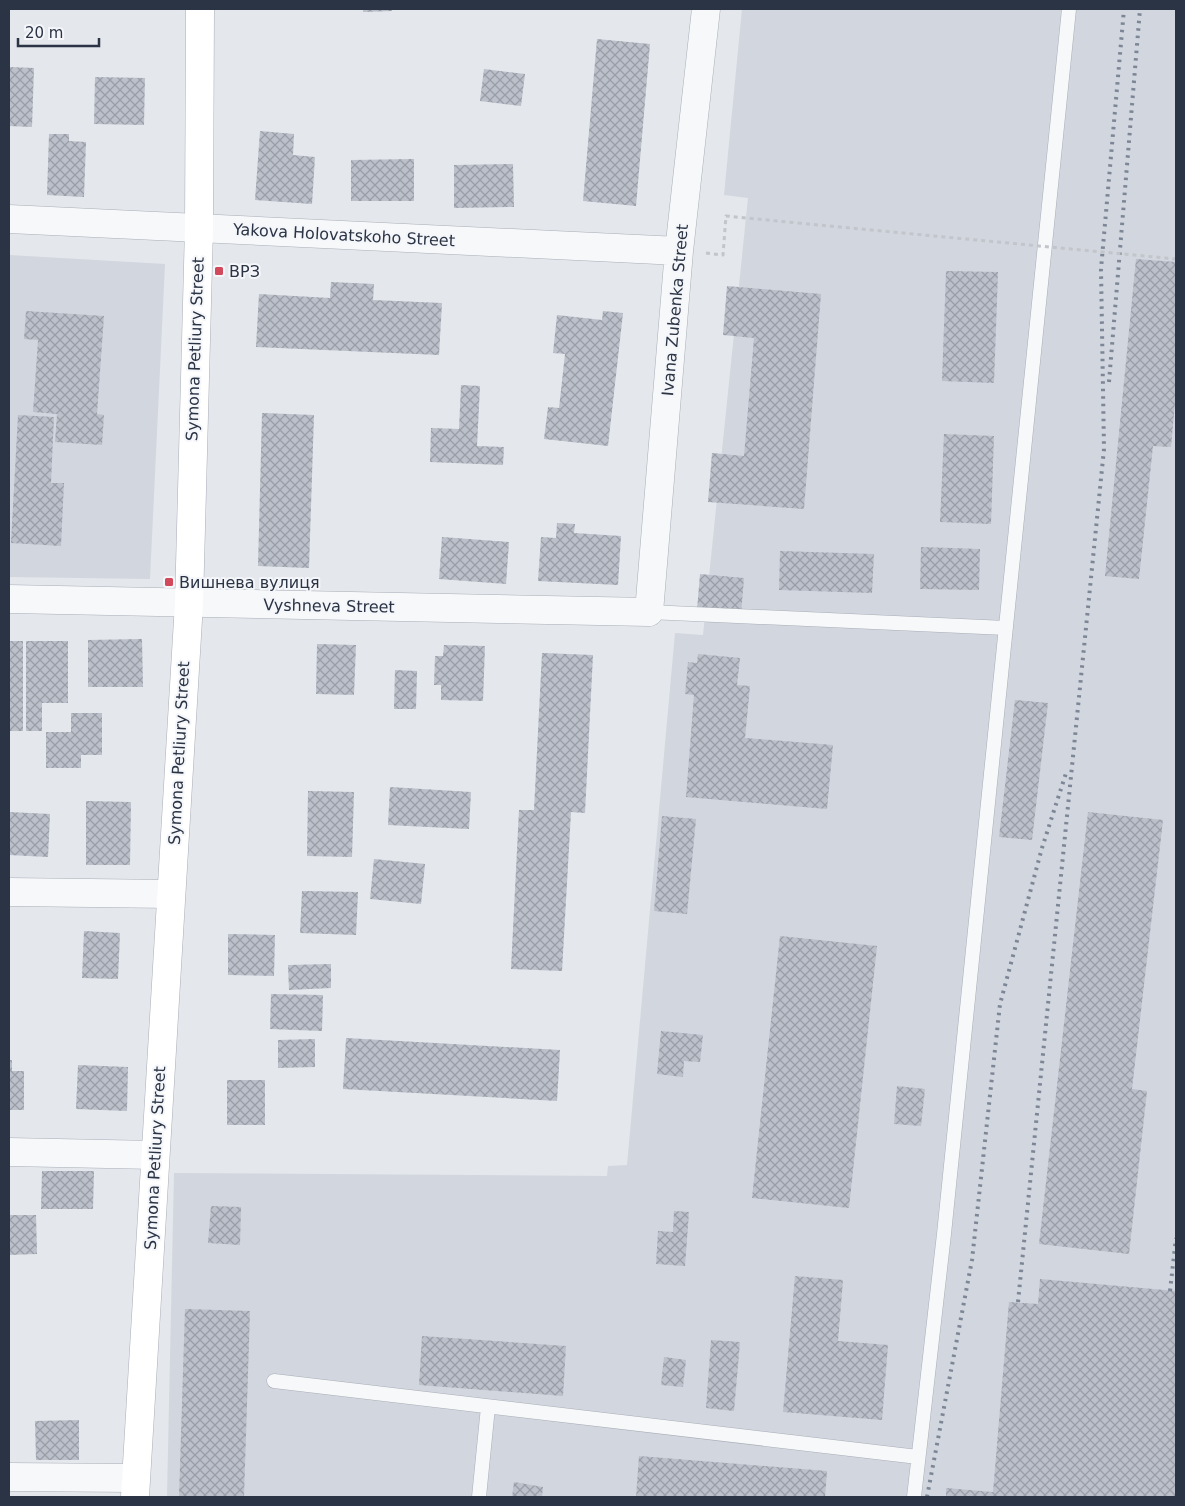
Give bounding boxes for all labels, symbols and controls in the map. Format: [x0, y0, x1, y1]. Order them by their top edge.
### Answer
scale bar [18, 15, 99, 47]
text: 20 m [25, 24, 63, 42]
street label: Yakova Holovatskoho Street [232, 220, 455, 250]
street label: Ivana Zubenka Street [658, 223, 692, 397]
street label: Symona Petliury Street [182, 257, 208, 441]
place label: ВРЗ [229, 262, 260, 281]
marker: ВРЗ [213, 265, 225, 277]
place label: Вишнева вулиця [179, 573, 320, 592]
marker: Вишнева вулиця [163, 576, 175, 588]
street label: Vyshneva Street [263, 595, 395, 617]
street label: Symona Petliury Street [165, 661, 193, 845]
street label: Symona Petliury Street [141, 1066, 169, 1250]

